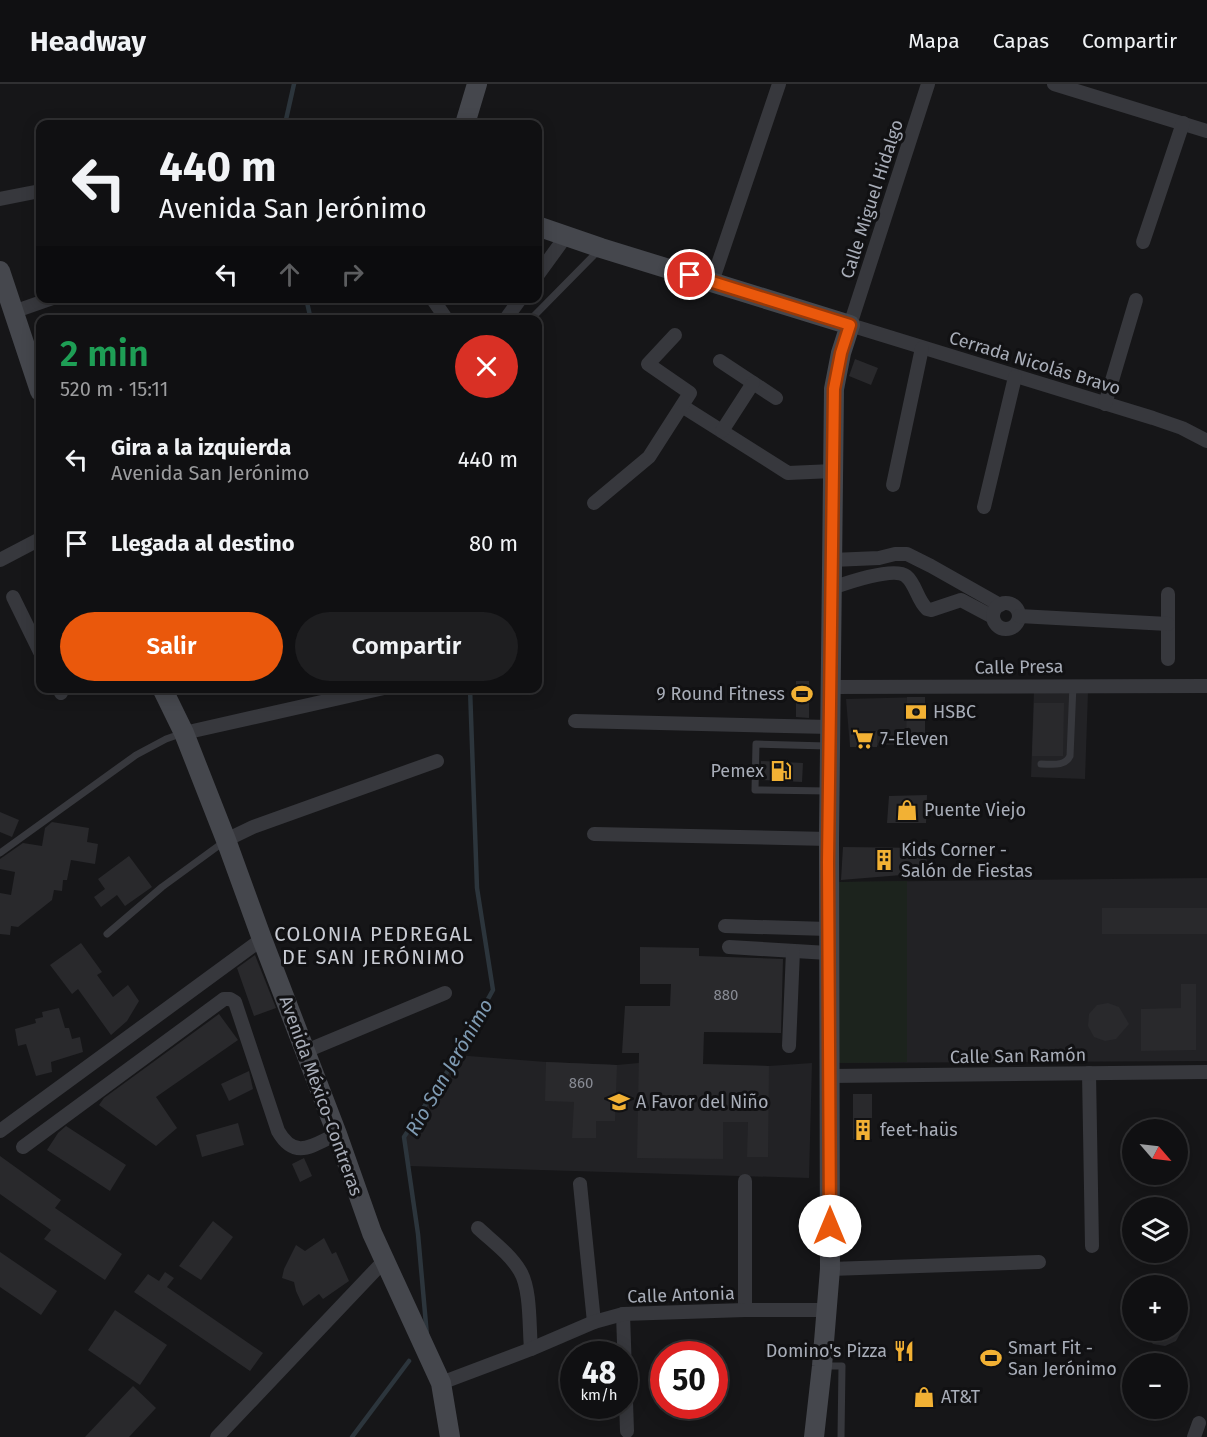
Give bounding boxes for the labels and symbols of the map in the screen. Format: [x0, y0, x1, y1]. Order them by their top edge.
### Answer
street label: Calle Miguel Hidalgo [836, 117, 908, 281]
pin [664, 249, 715, 300]
street label: Cerrada Nicolás Bravo [947, 326, 1123, 400]
street label: Calle Presa [974, 655, 1064, 679]
sports icon: 9 Round Fitness [790, 682, 814, 706]
place label: 9 Round Fitness [656, 683, 785, 705]
bank icon: HSBC [904, 700, 928, 724]
place label: HSBC [933, 701, 976, 723]
supermarket icon: 7-Eleven [851, 727, 875, 751]
place label: 7-Eleven [880, 728, 949, 750]
fuel station icon: Pemex [769, 759, 793, 783]
place label: Pemex [710, 760, 764, 782]
shop icon: Puente Viejo [895, 798, 919, 822]
place label: Puente Viejo [924, 799, 1026, 821]
place label: Kids Corner - Salón de Fiestas [901, 839, 1033, 882]
building icon: Kids Corner - Salón de Fiestas [872, 848, 896, 872]
district label: COLONIA PEDREGAL DE SAN JERÓNIMO [274, 922, 474, 969]
house number: 880 [714, 986, 738, 1004]
street label: Avenida México-Contreras [275, 993, 367, 1199]
water label: Río San Jerónimo [400, 994, 498, 1140]
street label: Calle San Ramón [950, 1044, 1086, 1068]
house number: 860 [569, 1074, 593, 1092]
school or university icon: A Favor del Niño [607, 1090, 631, 1114]
place label: A Favor del Niño [636, 1091, 768, 1113]
building icon: feet-haüs [851, 1118, 875, 1142]
place label: feet-haüs [880, 1119, 958, 1141]
north arrow [1122, 1119, 1188, 1185]
position arrow [798, 1194, 862, 1258]
street label: Calle Antonia [627, 1282, 735, 1308]
place label: Smart Fit - San Jerónimo [1008, 1337, 1117, 1380]
restaurant icon: Domino's Pizza [892, 1339, 916, 1363]
place label: Domino's Pizza [766, 1340, 887, 1362]
speed limit sign: 50 [650, 1341, 728, 1419]
sports icon: Smart Fit - San Jerónimo [979, 1346, 1003, 1370]
shop icon: AT&T [912, 1385, 936, 1409]
place label: AT&T [941, 1386, 981, 1408]

